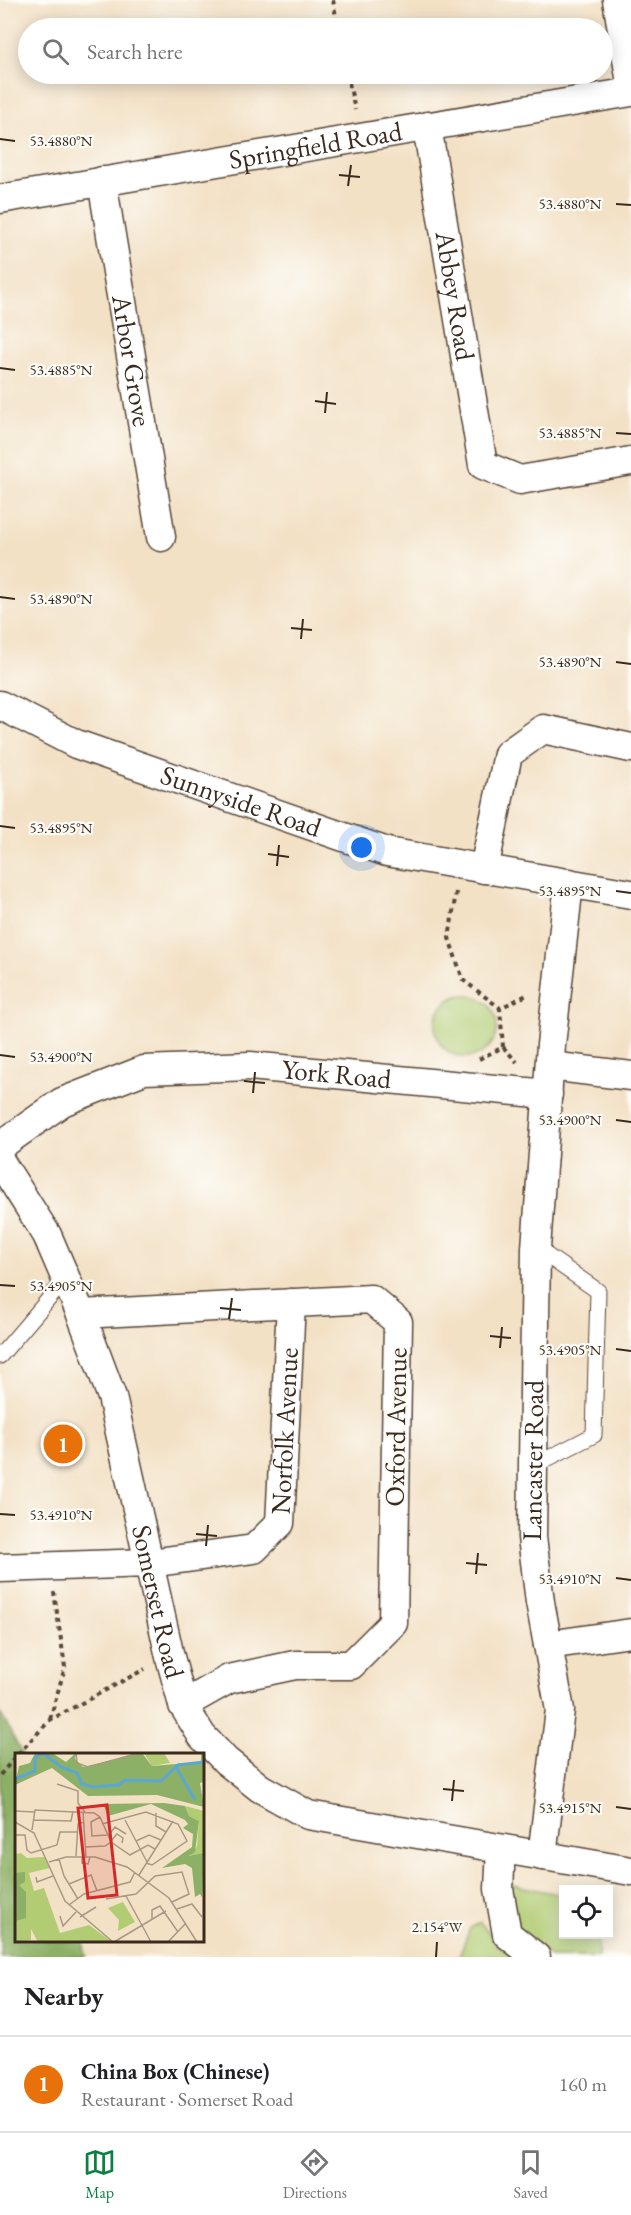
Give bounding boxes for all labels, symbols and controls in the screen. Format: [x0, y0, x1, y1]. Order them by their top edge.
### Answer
search box [18, 18, 613, 84]
icon: search [39, 35, 72, 68]
text: Search here [87, 37, 182, 66]
street label: Springfield Road [226, 113, 405, 177]
text: 53.4880°N [30, 131, 93, 150]
text: 53.4880°N [539, 194, 602, 213]
street label: Abbey Road [427, 227, 484, 363]
street label: Arbor Grove [104, 291, 160, 429]
text: 53.4885°N [30, 360, 93, 379]
text: 53.4885°N [539, 423, 602, 442]
text: 53.4890°N [30, 589, 93, 608]
text: 53.4890°N [539, 652, 602, 671]
street label: Sunnyside Road [156, 757, 326, 845]
text: 53.4895°N [30, 818, 93, 837]
your location [347, 833, 376, 862]
text: 53.4895°N [539, 881, 602, 900]
text: 53.4900°N [30, 1047, 93, 1066]
street label: York Road [280, 1051, 393, 1096]
text: 53.4900°N [539, 1110, 602, 1129]
text: 53.4905°N [30, 1276, 93, 1295]
text: 53.4905°N [539, 1340, 602, 1359]
street label: Norfolk Avenue [262, 1347, 306, 1515]
street label: Oxford Avenue [377, 1347, 414, 1507]
street label: Lancaster Road [514, 1379, 551, 1541]
pin: 1 [44, 1422, 82, 1466]
text: 53.4910°N [30, 1505, 93, 1524]
street label: Somerset Road [124, 1522, 193, 1682]
text: 53.4910°N [539, 1569, 602, 1588]
inset map [15, 1753, 204, 1942]
text: 53.4915°N [539, 1798, 602, 1817]
map controls [559, 1885, 613, 1939]
button: locate [559, 1885, 613, 1939]
text: 2.154°W [412, 1917, 462, 1936]
text: Nearby [24, 1979, 104, 2013]
text: China Box (Chinese) [81, 2057, 269, 2086]
text: 1 [38, 2071, 49, 2097]
text: 160 m [559, 2071, 607, 2097]
text: Restaurant · Somerset Road [81, 2086, 293, 2112]
tab: Map [83, 2146, 116, 2203]
tab: Directions [283, 2146, 347, 2203]
tab: Saved [513, 2146, 548, 2203]

